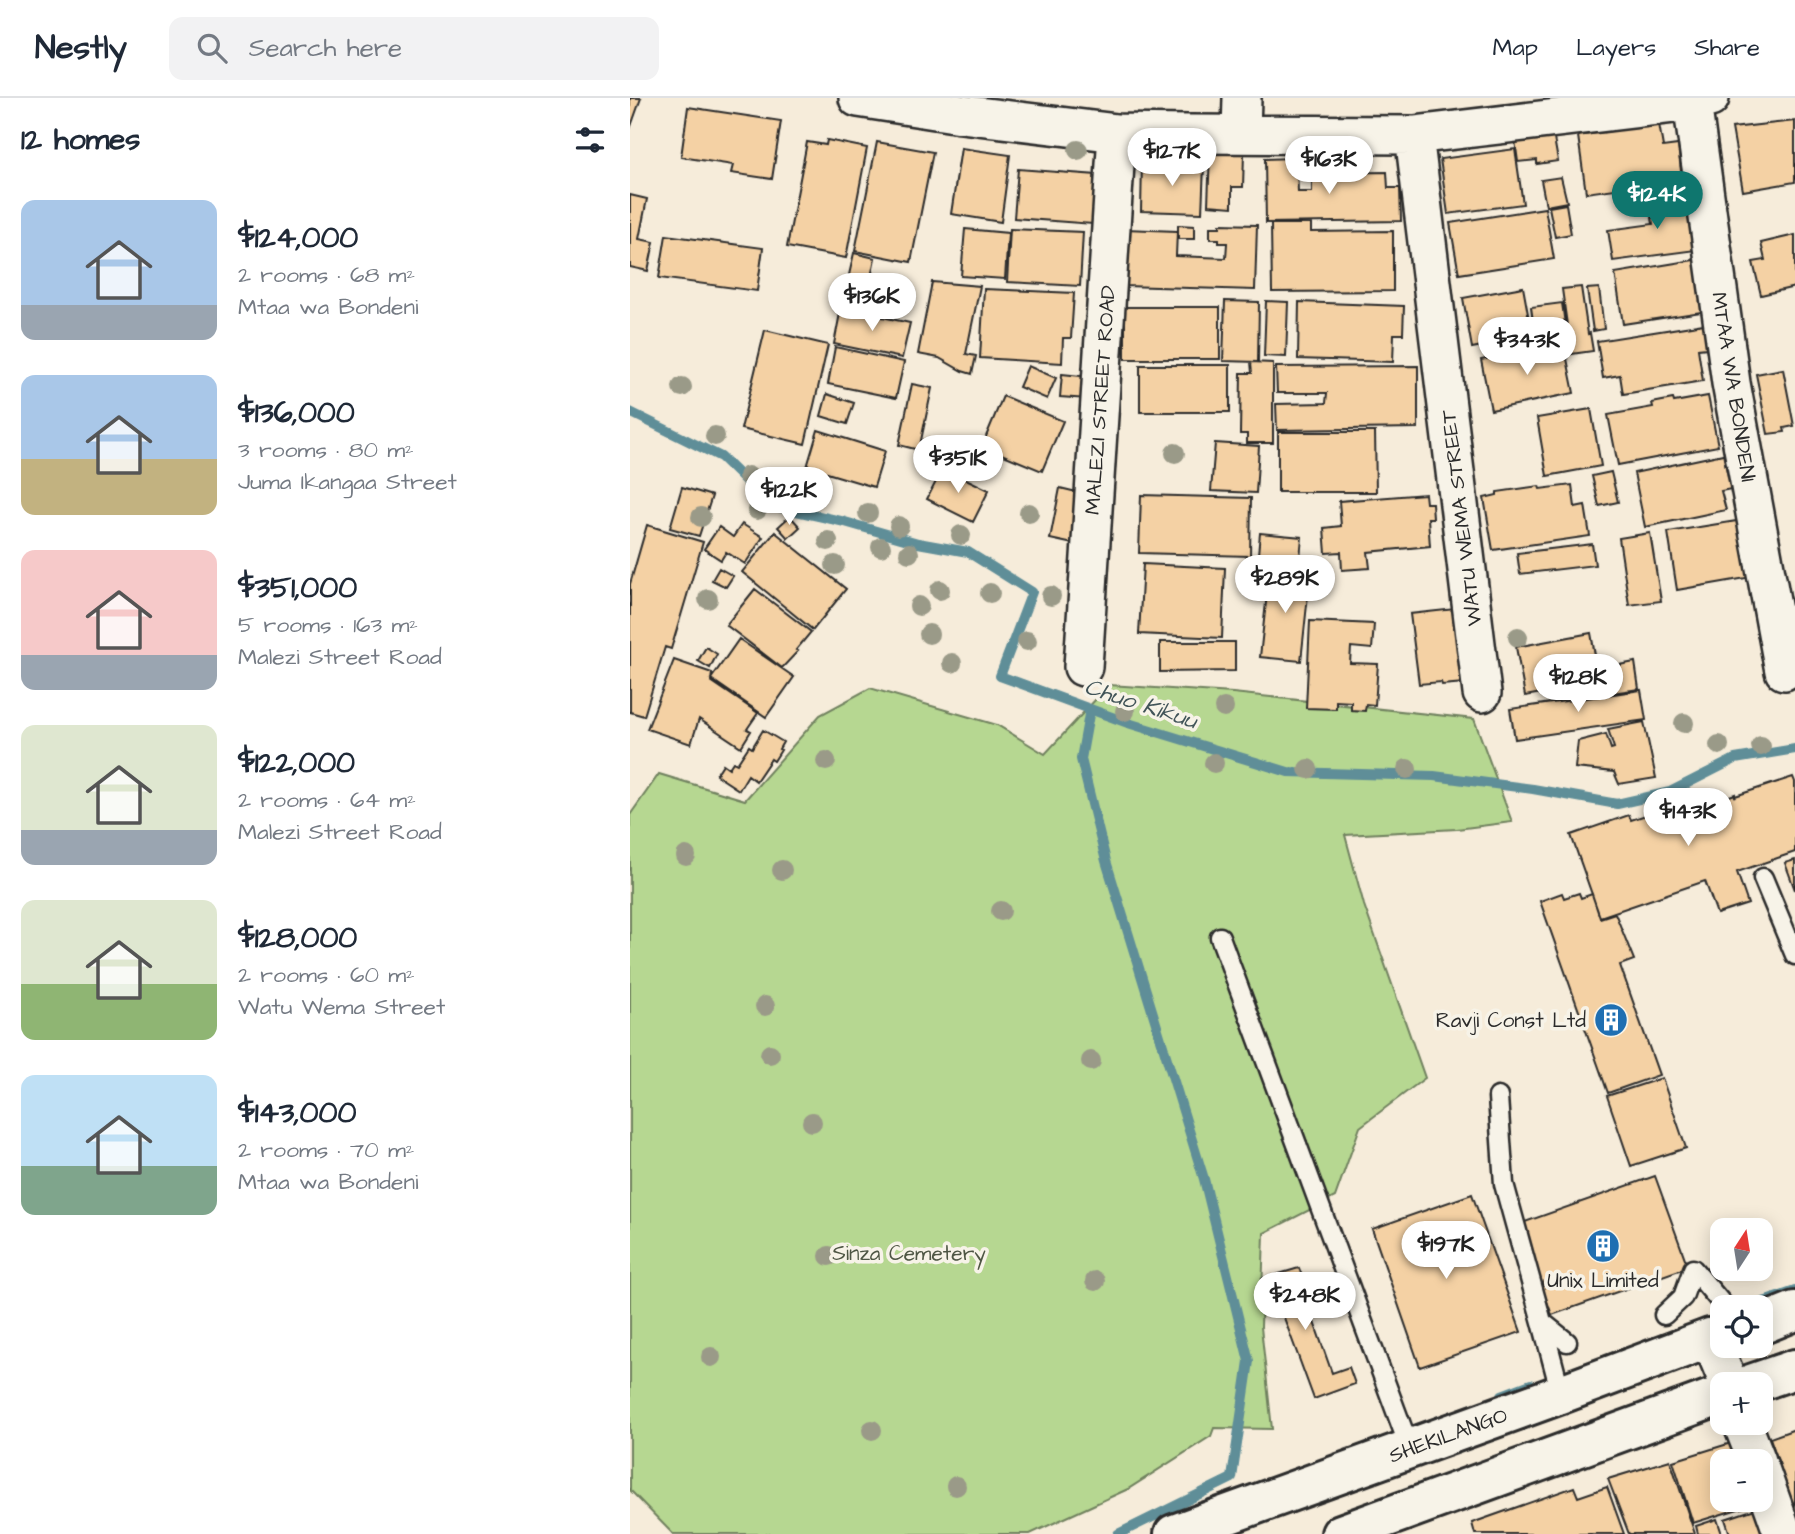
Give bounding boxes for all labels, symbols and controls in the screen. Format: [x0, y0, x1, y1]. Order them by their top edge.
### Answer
search box [169, 17, 659, 80]
text: Nestly [35, 25, 127, 71]
icon: search [193, 29, 231, 67]
text: Search here [249, 30, 402, 66]
text: Map [1493, 31, 1538, 65]
text: Layers [1576, 31, 1656, 65]
text: Share [1694, 31, 1760, 65]
text: 12 homes [21, 119, 140, 161]
icon: filters [571, 121, 609, 159]
pin: $127K [1123, 129, 1221, 188]
text: $127K [1144, 135, 1200, 167]
pin: $163K [1280, 136, 1378, 196]
text: $163K [1301, 143, 1357, 175]
pin: $124K [1608, 172, 1706, 231]
text: $124K [1628, 178, 1686, 210]
text: $124,000 [238, 217, 358, 259]
icon: home [77, 228, 161, 312]
text: 2 rooms · 68 m² [238, 259, 415, 291]
pin: $136K [823, 274, 921, 333]
text: $136K [844, 280, 900, 312]
street label: MALEZI STREET ROAD [1078, 284, 1123, 516]
street label: MTAA WA BONDENI [1704, 290, 1763, 484]
text: Mtaa wa Bondeni [238, 291, 418, 323]
pin: $343K [1478, 317, 1576, 377]
text: $343K [1494, 324, 1560, 356]
text: $136,000 [238, 392, 355, 434]
icon: home [77, 403, 161, 487]
street label: WATU WEMA STREET [1434, 407, 1489, 628]
text: 3 rooms · 80 m² [238, 434, 414, 466]
pin: $351K [909, 436, 1007, 495]
text: $351K [929, 442, 987, 474]
text: Juma Ikangaa Street [238, 466, 457, 498]
pin: $122K [740, 468, 838, 527]
text: $122K [761, 474, 817, 506]
pin: $289K [1236, 556, 1334, 615]
text: $289K [1251, 562, 1319, 594]
text: $351,000 [238, 567, 357, 609]
icon: home [77, 578, 161, 662]
text: 5 rooms · 163 m² [238, 609, 418, 641]
text: Malezi Street Road [238, 641, 442, 673]
pin: $128K [1529, 654, 1627, 714]
text: $128K [1549, 661, 1607, 693]
water label: Chuo Kikuu [1080, 671, 1202, 738]
text: $122,000 [238, 742, 355, 784]
icon: home [77, 753, 161, 837]
text: 2 rooms · 64 m² [238, 784, 416, 816]
pin: $143K [1639, 788, 1737, 848]
text: $143K [1659, 795, 1717, 827]
text: Malezi Street Road [238, 816, 442, 848]
text: $128,000 [238, 917, 357, 959]
icon: home [77, 928, 161, 1012]
text: 2 rooms · 60 m² [238, 959, 415, 991]
text: Watu Wema Street [238, 991, 445, 1023]
building icon: Ravji Const Ltd [1592, 1001, 1630, 1039]
place label: Ravji Const Ltd [1436, 1006, 1586, 1035]
text: $143,000 [238, 1092, 356, 1134]
icon: home [77, 1103, 161, 1187]
text: 2 rooms · 70 m² [238, 1134, 414, 1166]
text: Mtaa wa Bondeni [238, 1166, 418, 1198]
north arrow [1710, 1218, 1773, 1281]
map controls [1710, 1218, 1773, 1512]
pin: $197K [1397, 1222, 1495, 1281]
building icon: Unix Limited [1584, 1227, 1622, 1265]
text: $197K [1418, 1228, 1474, 1260]
park label: Sinza Cemetery [832, 1239, 986, 1270]
place label: Unix Limited [1547, 1266, 1659, 1295]
pin: $248K [1256, 1272, 1354, 1332]
text: $248K [1270, 1279, 1340, 1311]
button: locate [1710, 1295, 1773, 1358]
button: + [1710, 1372, 1773, 1435]
street label: SHEKILANGO [1385, 1401, 1512, 1470]
button: − [1710, 1449, 1773, 1512]

